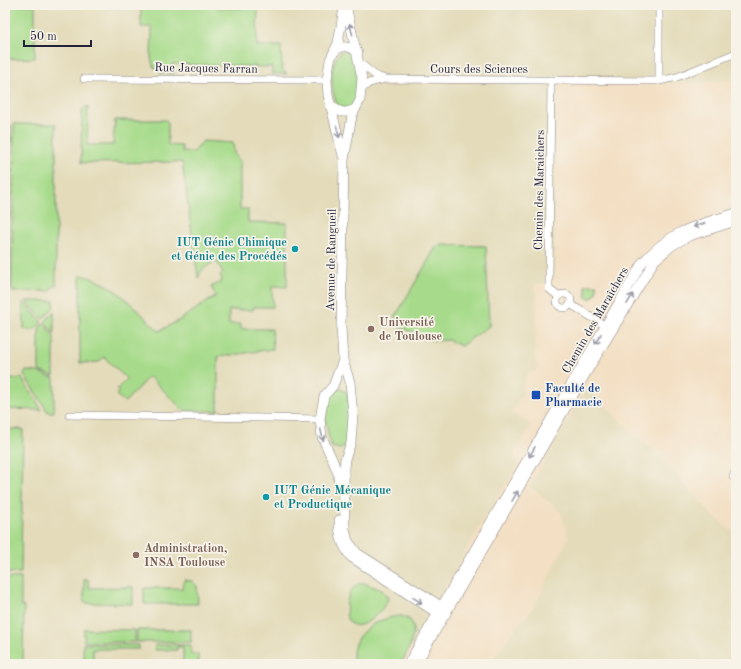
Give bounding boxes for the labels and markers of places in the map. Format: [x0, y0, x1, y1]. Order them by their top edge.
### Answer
place label: IUT Génie Chimique et Génie des Procédés [171, 237, 287, 263]
marker: IUT Génie Chimique et Génie des Procédés [290, 244, 300, 254]
place label: Université de Toulouse [379, 317, 442, 343]
marker: Université de Toulouse [366, 324, 376, 334]
place label: Faculté de Pharmacie [545, 383, 602, 409]
marker: Faculté de Pharmacie [530, 389, 542, 401]
place label: IUT Génie Mécanique et Productique [274, 485, 391, 511]
marker: IUT Génie Mécanique et Productique [261, 492, 271, 502]
place label: Administration, INSA Toulouse [144, 543, 227, 569]
marker: Administration, INSA Toulouse [131, 550, 141, 560]

